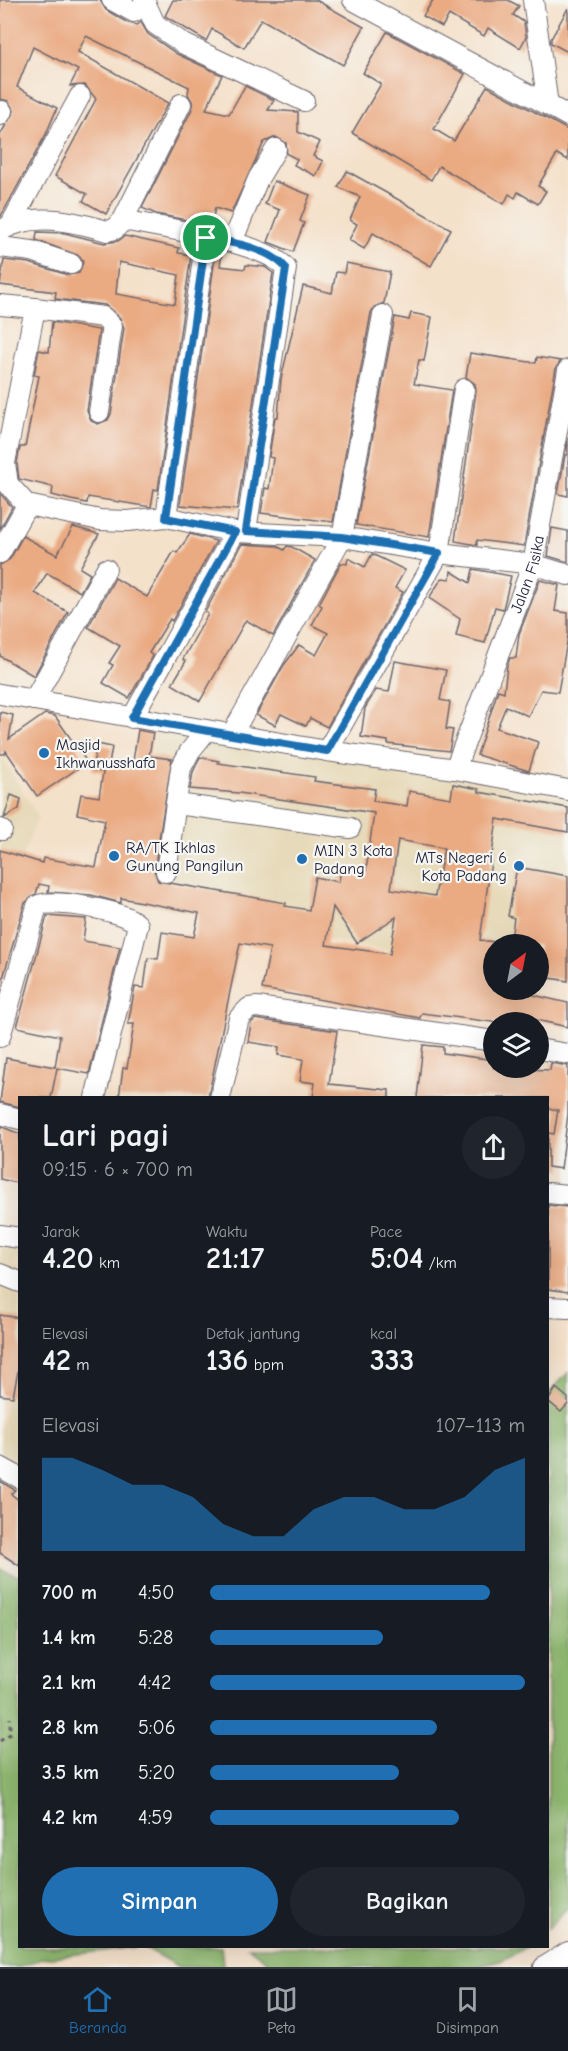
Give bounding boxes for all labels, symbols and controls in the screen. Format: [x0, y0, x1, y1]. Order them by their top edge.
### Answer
pin [180, 212, 231, 263]
icon: arrive [189, 221, 222, 254]
street label: Jalan Fisika [507, 534, 548, 616]
place label: Masjid Ikhwanusshafa [56, 736, 156, 772]
marker: Masjid Ikhwanusshafa [37, 746, 51, 760]
place label: RA/TK Ikhlas Gunung Pangilun [126, 839, 243, 875]
place label: MIN 3 Kota Padang [314, 842, 393, 878]
marker: RA/TK Ikhlas Gunung Pangilun [107, 849, 121, 863]
place label: MTs Negeri 6 Kota Padang [415, 849, 507, 885]
marker: MIN 3 Kota Padang [295, 852, 309, 866]
marker: MTs Negeri 6 Kota Padang [512, 859, 526, 873]
north arrow [483, 934, 549, 1000]
map controls [483, 934, 549, 1078]
button: layers [483, 1012, 549, 1078]
text: Lari pagi [42, 1116, 169, 1154]
button: share [462, 1116, 525, 1179]
text: 09:15 · 6 × 700 m [42, 1158, 193, 1181]
text: Jarak [42, 1223, 80, 1241]
text: Waktu [206, 1223, 248, 1241]
text: Pace [370, 1223, 402, 1241]
text: 4.20 [42, 1241, 94, 1276]
text: 21:17 [206, 1241, 264, 1276]
text: 5:04 [370, 1241, 423, 1276]
text: km [94, 1254, 120, 1272]
text: /km [423, 1254, 457, 1272]
text: Elevasi [42, 1325, 88, 1343]
text: Detak jantung [206, 1325, 301, 1343]
text: kcal [370, 1325, 397, 1343]
text: 42 [42, 1343, 71, 1378]
text: 136 [206, 1343, 248, 1378]
text: 333 [370, 1343, 414, 1378]
text: m [71, 1356, 90, 1374]
text: bpm [248, 1356, 284, 1374]
text: Elevasi [42, 1414, 100, 1437]
text: 107–113 m [436, 1414, 525, 1437]
text: 700 m [42, 1581, 97, 1604]
text: 4:50 [138, 1581, 174, 1604]
text: 1.4 km [42, 1626, 96, 1649]
text: 5:28 [138, 1626, 173, 1649]
text: 2.1 km [42, 1671, 96, 1694]
text: 4:42 [138, 1671, 171, 1694]
text: 2.8 km [42, 1716, 99, 1739]
text: 5:06 [138, 1716, 175, 1739]
text: 3.5 km [42, 1761, 99, 1784]
text: 5:20 [138, 1761, 175, 1784]
text: 4.2 km [42, 1806, 98, 1829]
text: 4:59 [138, 1806, 173, 1829]
button: Simpan [42, 1867, 278, 1936]
button: Bagikan [290, 1867, 525, 1936]
tab: Beranda [69, 1983, 127, 2037]
tab: Peta [265, 1983, 298, 2037]
tab: Disimpan [436, 1983, 499, 2037]

